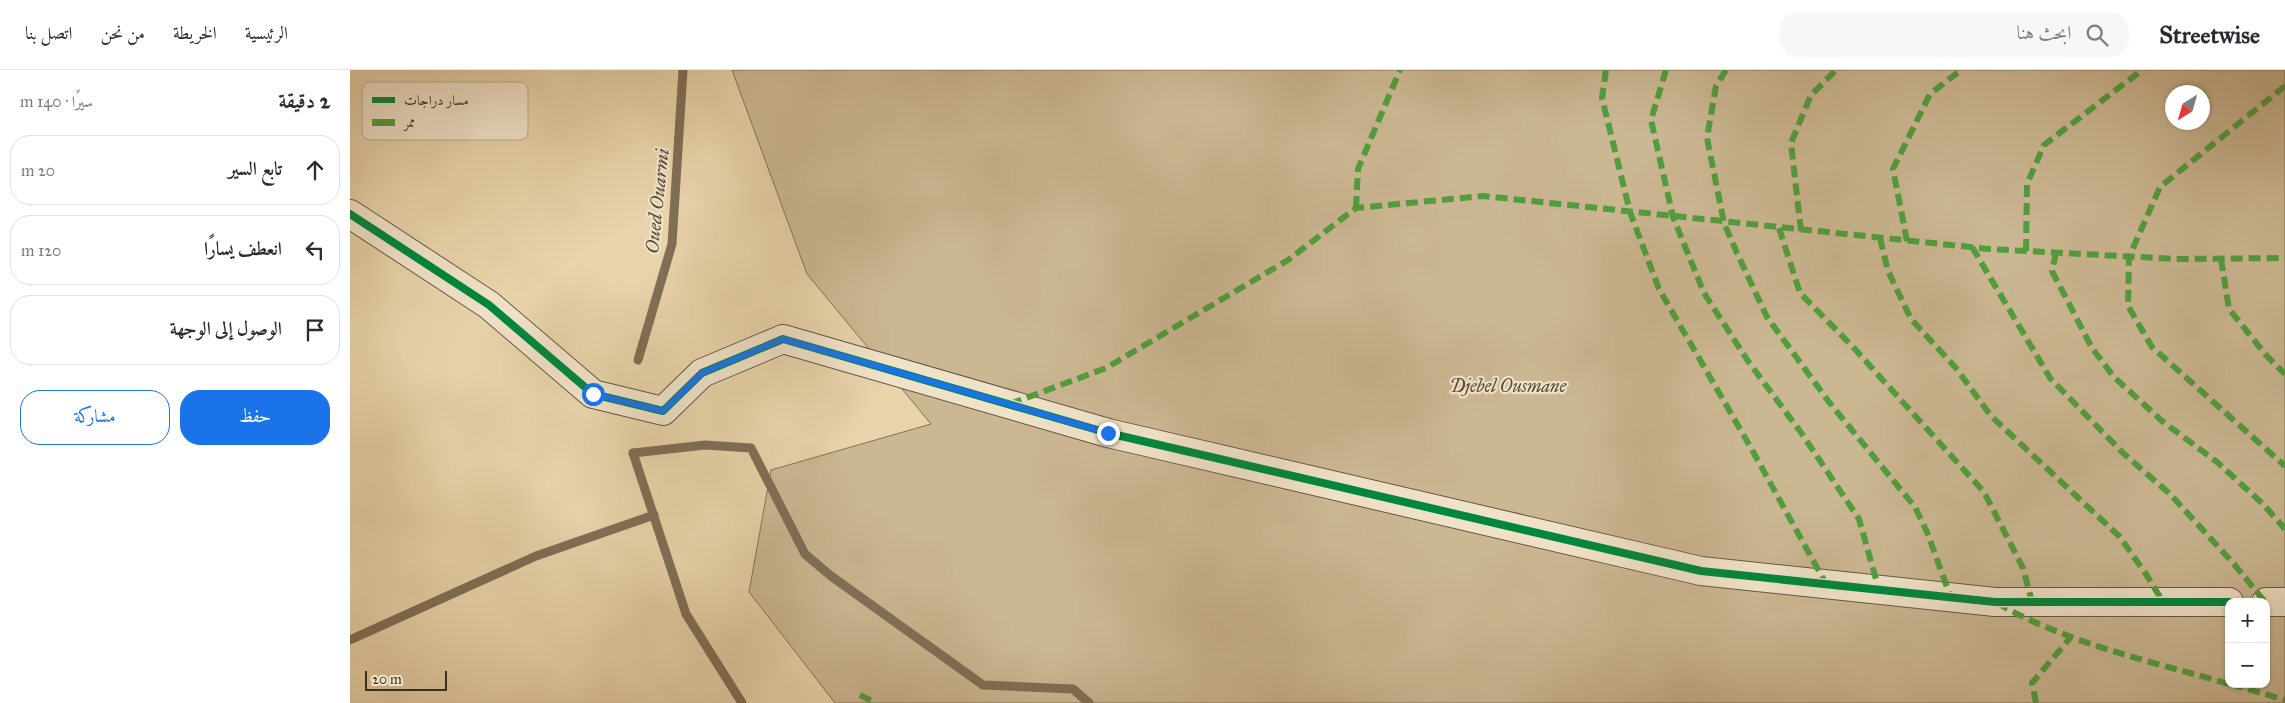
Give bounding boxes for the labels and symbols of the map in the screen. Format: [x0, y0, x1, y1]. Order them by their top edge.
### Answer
legend [362, 82, 528, 140]
north arrow [2165, 85, 2210, 130]
text: مسار دراجات [404, 92, 469, 109]
text: ممر [402, 114, 415, 131]
water label: Oued Ouarmi [640, 147, 674, 255]
park label: Djebel Ousmane [1450, 375, 1567, 397]
route start [582, 383, 605, 406]
route end [1097, 422, 1120, 445]
scale bar [365, 668, 448, 691]

